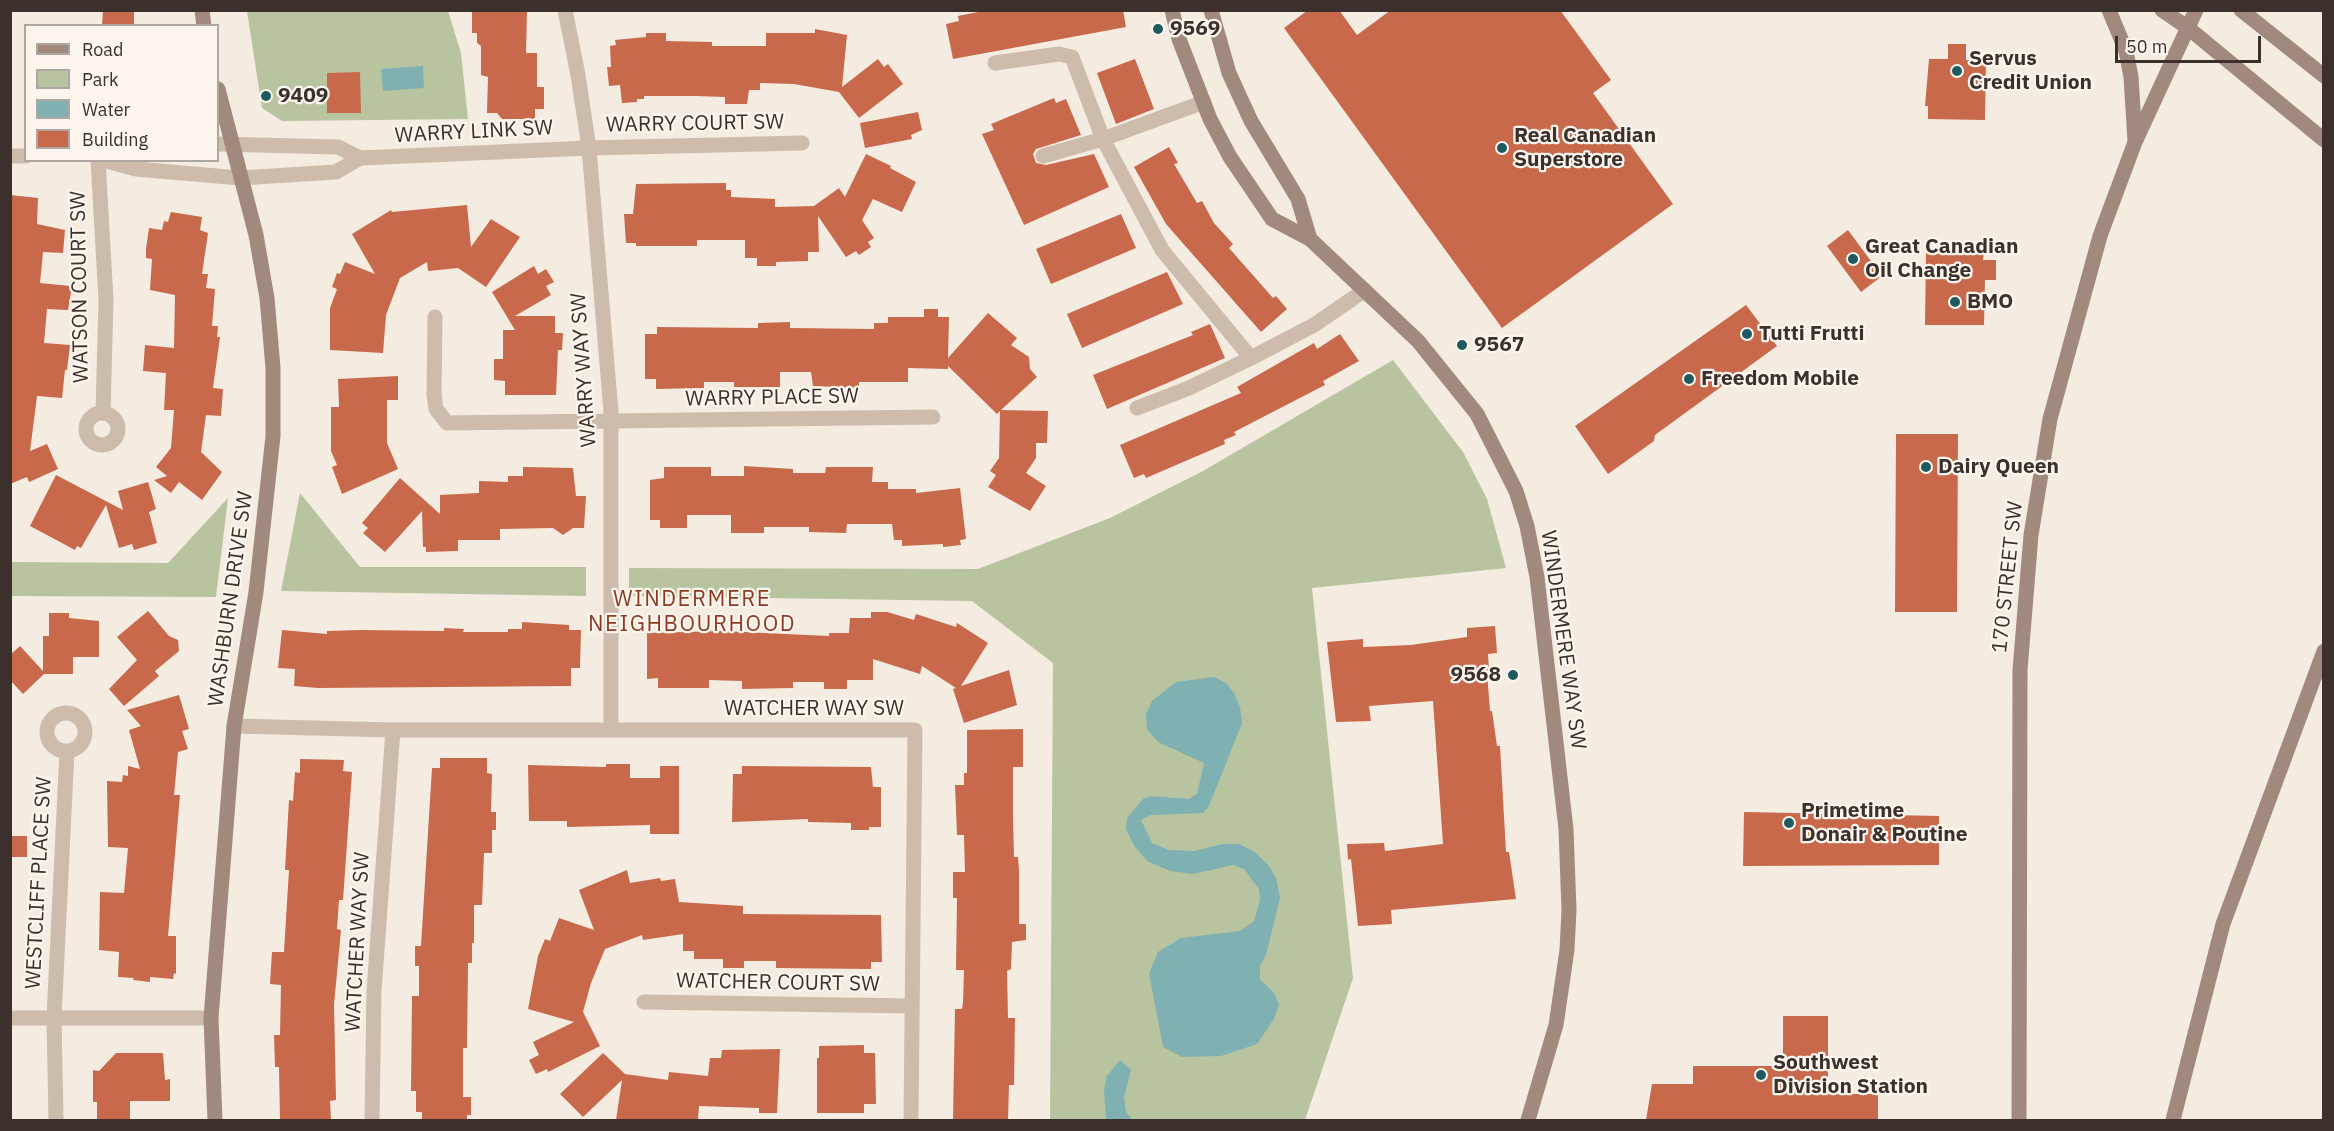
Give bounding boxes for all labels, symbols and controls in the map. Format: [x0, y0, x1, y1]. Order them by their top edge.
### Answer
place label: 9569 [1170, 16, 1220, 42]
marker: 9569 [1151, 22, 1165, 36]
legend [24, 24, 219, 162]
scale bar [2118, 24, 2264, 62]
text: 50 m [2126, 35, 2168, 58]
text: Road [82, 38, 123, 61]
place label: Servus Credit Union [1969, 46, 2092, 96]
marker: Servus Credit Union [1950, 64, 1964, 78]
text: Park [82, 68, 118, 91]
place label: 9409 [278, 83, 328, 109]
marker: 9409 [259, 89, 273, 103]
text: Water [82, 98, 130, 121]
street label: WARRY COURT SW [606, 110, 784, 138]
street label: WARRY LINK SW [394, 115, 554, 149]
place label: Real Canadian Superstore [1514, 123, 1656, 173]
text: Building [82, 128, 148, 151]
marker: Real Canadian Superstore [1495, 141, 1509, 155]
street label: WATSON COURT SW [66, 191, 94, 383]
place label: Great Canadian Oil Change [1865, 234, 2018, 284]
marker: Great Canadian Oil Change [1846, 252, 1860, 266]
place label: BMO [1967, 289, 2013, 315]
street label: WARRY WAY SW [566, 292, 602, 448]
marker: BMO [1948, 295, 1962, 309]
place label: Tutti Frutti [1759, 321, 1864, 347]
marker: Tutti Frutti [1740, 327, 1754, 341]
place label: 9567 [1474, 332, 1524, 358]
marker: 9567 [1455, 338, 1469, 352]
place label: Freedom Mobile [1701, 366, 1859, 392]
marker: Freedom Mobile [1682, 372, 1696, 386]
street label: WARRY PLACE SW [685, 384, 859, 412]
place label: Dairy Queen [1938, 454, 2059, 480]
marker: Dairy Queen [1919, 460, 1933, 474]
street label: WASHBURN DRIVE SW [203, 490, 259, 708]
street label: 170 STREET SW [1987, 500, 2029, 654]
street label: WINDERMERE WAY SW [1535, 529, 1591, 751]
district label: WINDERMERE NEIGHBOURHOOD [588, 587, 796, 638]
place label: 9568 [1451, 662, 1501, 688]
marker: 9568 [1506, 668, 1520, 682]
street label: WATCHER WAY SW [724, 696, 904, 722]
street label: WESTCLIFF PLACE SW [21, 776, 57, 990]
place label: Primetime Donair & Poutine [1801, 798, 1968, 848]
marker: Primetime Donair & Poutine [1782, 816, 1796, 830]
street label: WATCHER WAY SW [341, 851, 375, 1033]
street label: WATCHER COURT SW [676, 969, 880, 997]
place label: Southwest Division Station [1773, 1050, 1928, 1100]
marker: Southwest Division Station [1754, 1068, 1768, 1082]

